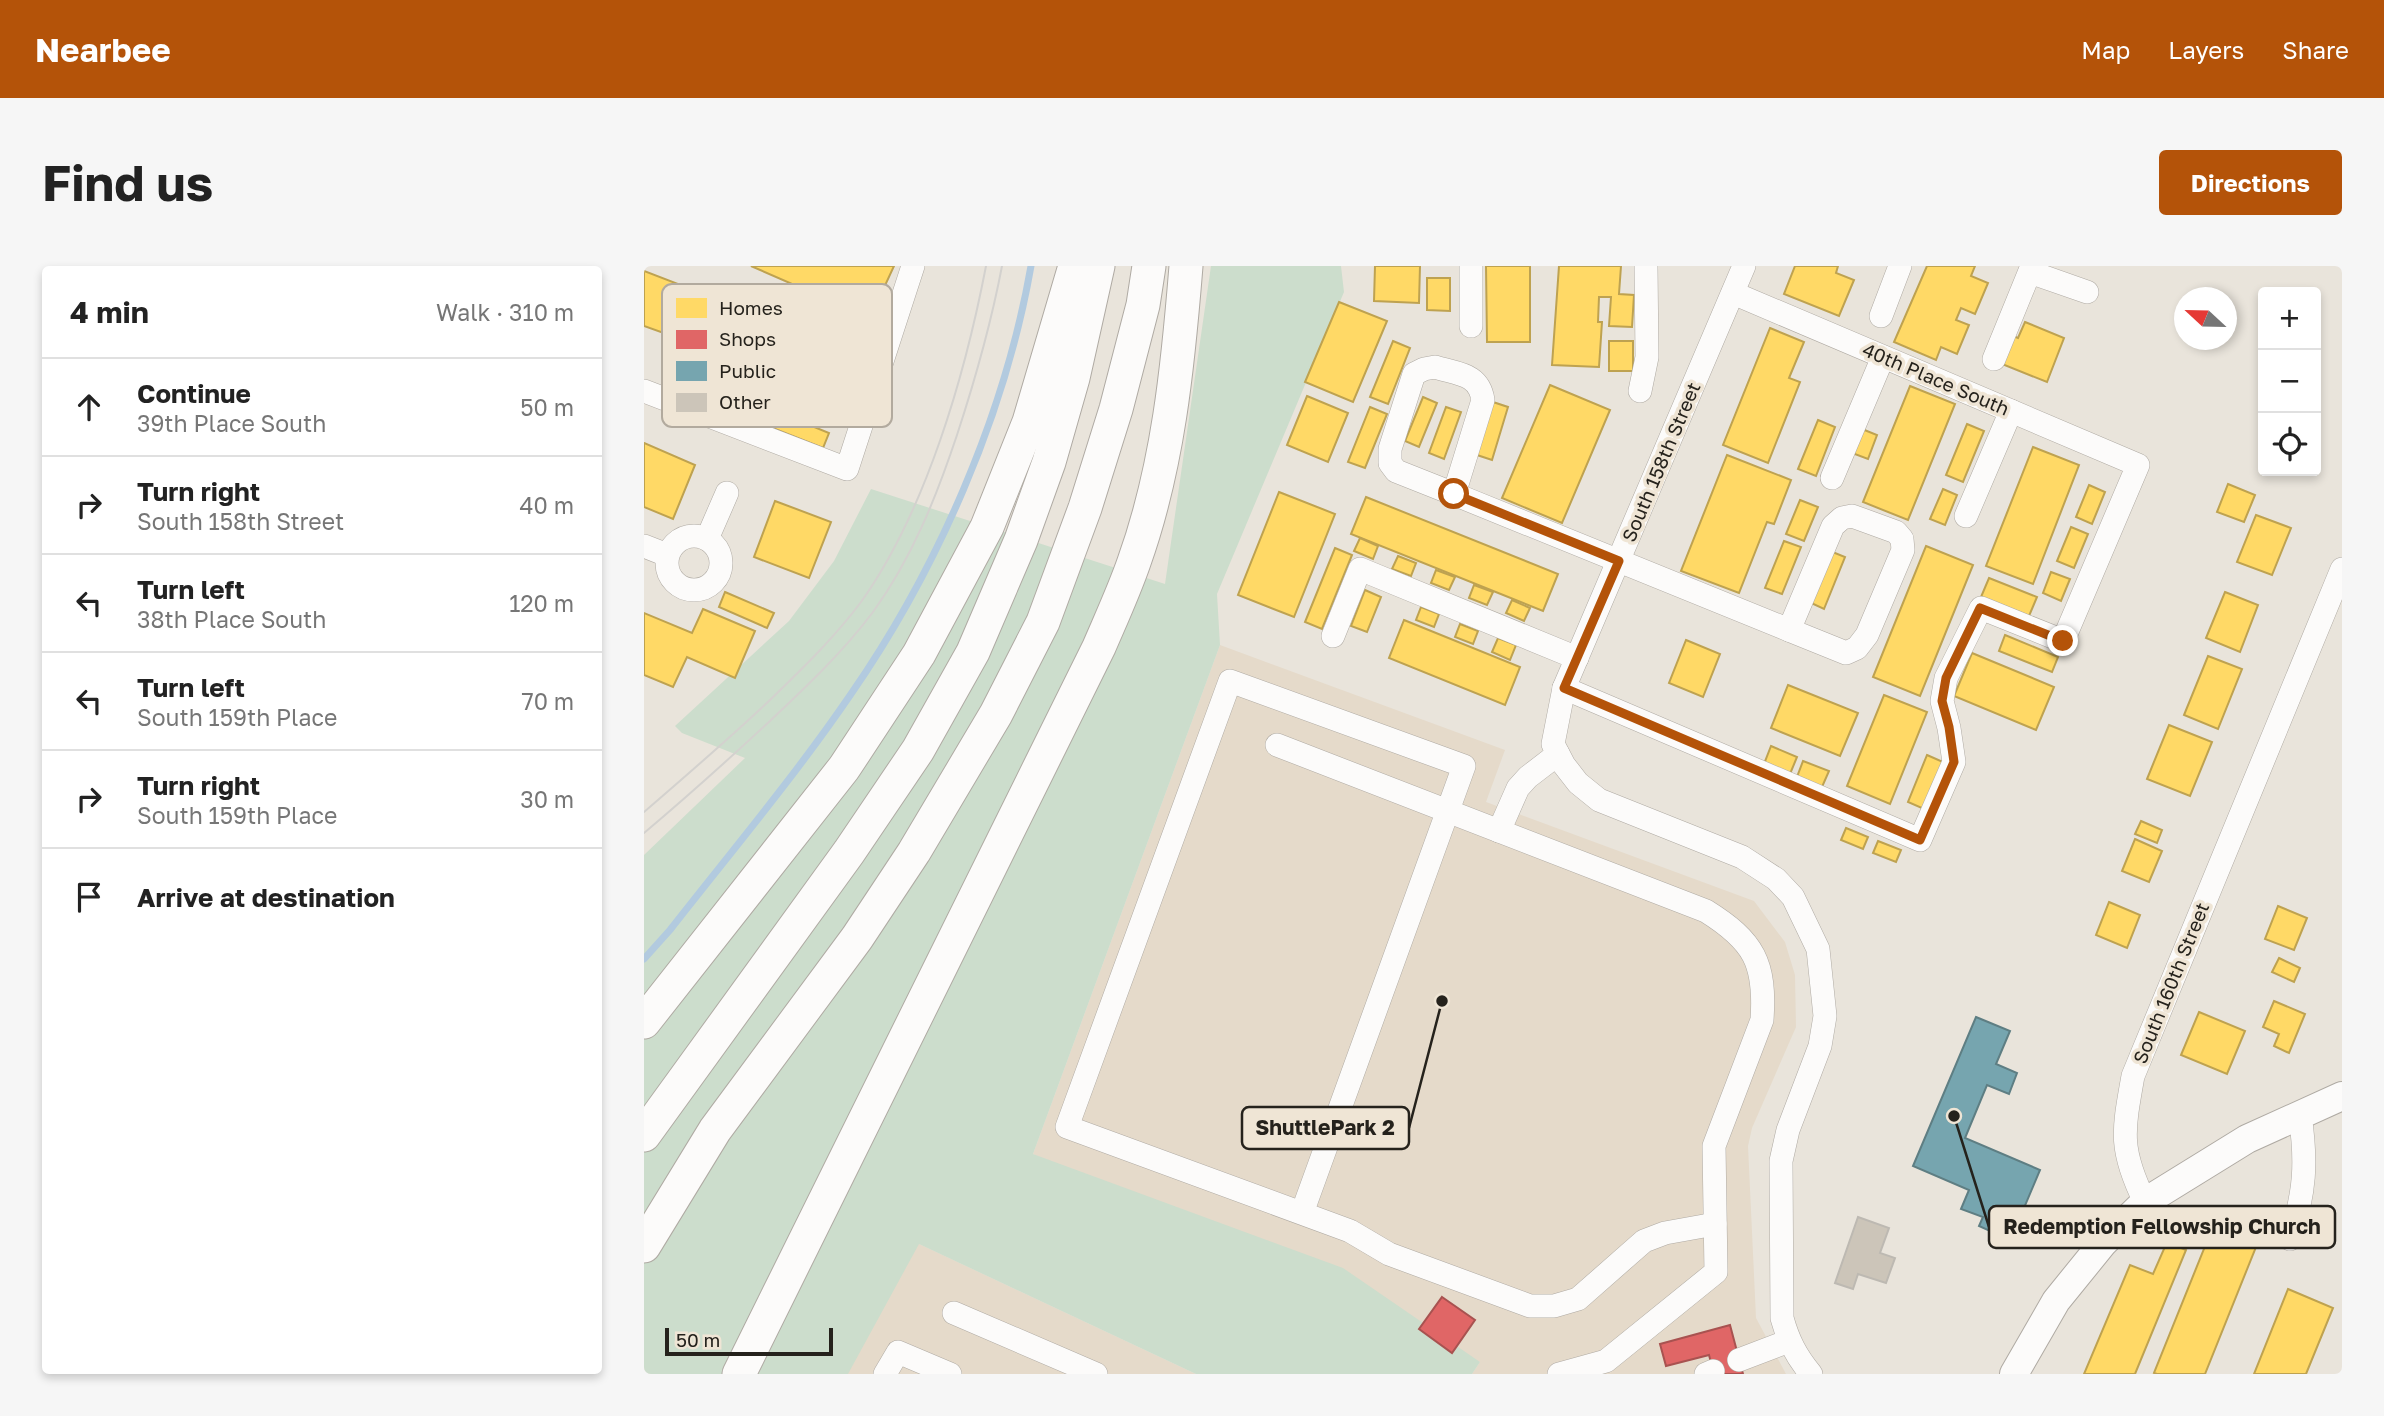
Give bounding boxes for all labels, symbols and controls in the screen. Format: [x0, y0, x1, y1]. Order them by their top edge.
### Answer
text: Nearbee [35, 30, 171, 69]
text: Map [2081, 35, 2130, 64]
text: Layers [2168, 35, 2244, 64]
text: Share [2282, 35, 2349, 64]
button: Directions [2159, 150, 2342, 215]
text: Find us [42, 153, 213, 212]
legend [662, 284, 892, 427]
north arrow [2174, 287, 2237, 350]
map controls [2258, 287, 2321, 476]
button: + [2258, 287, 2321, 350]
text: 4 min [70, 294, 149, 330]
text: Homes [719, 296, 783, 319]
text: Walk · 310 m [436, 298, 574, 326]
text: Shops [719, 327, 776, 350]
street label: 40th Place South [1859, 337, 2013, 420]
button: − [2258, 350, 2321, 413]
text: Public [719, 359, 776, 382]
text: Continue [137, 378, 251, 409]
street label: South 158th Street [1617, 379, 1705, 545]
icon: ahead [70, 388, 108, 426]
text: Other [719, 390, 771, 413]
text: 50 m [520, 393, 574, 421]
text: 39th Place South [137, 409, 326, 437]
button: locate [2258, 413, 2321, 476]
text: Turn right [137, 476, 260, 507]
route start [1438, 478, 1469, 509]
icon: right [70, 486, 108, 524]
text: 40 m [520, 491, 574, 519]
text: South 158th Street [137, 507, 344, 535]
text: Turn left [137, 574, 245, 605]
icon: left [70, 584, 108, 622]
text: 120 m [509, 589, 574, 617]
text: 38th Place South [137, 605, 326, 633]
route end [2047, 625, 2078, 656]
text: Turn left [137, 672, 245, 703]
icon: left [70, 682, 108, 720]
text: 70 m [521, 687, 574, 715]
text: South 159th Place [137, 703, 337, 731]
text: Turn right [137, 770, 260, 801]
icon: right [70, 780, 108, 818]
text: 30 m [520, 785, 574, 813]
text: South 159th Place [137, 801, 337, 829]
icon: arrive [70, 878, 108, 916]
text: Arrive at destination [137, 882, 395, 913]
street label: South 160th Street [2128, 899, 2213, 1067]
callout: ShuttlePark 2 [1242, 1107, 1409, 1149]
text: ShuttlePark 2 [1255, 1114, 1395, 1140]
callout: Redemption Fellowship Church [1989, 1206, 2335, 1248]
text: Redemption Fellowship Church [2003, 1213, 2321, 1239]
scale bar [665, 1325, 833, 1357]
text: 50 m [676, 1328, 720, 1351]

